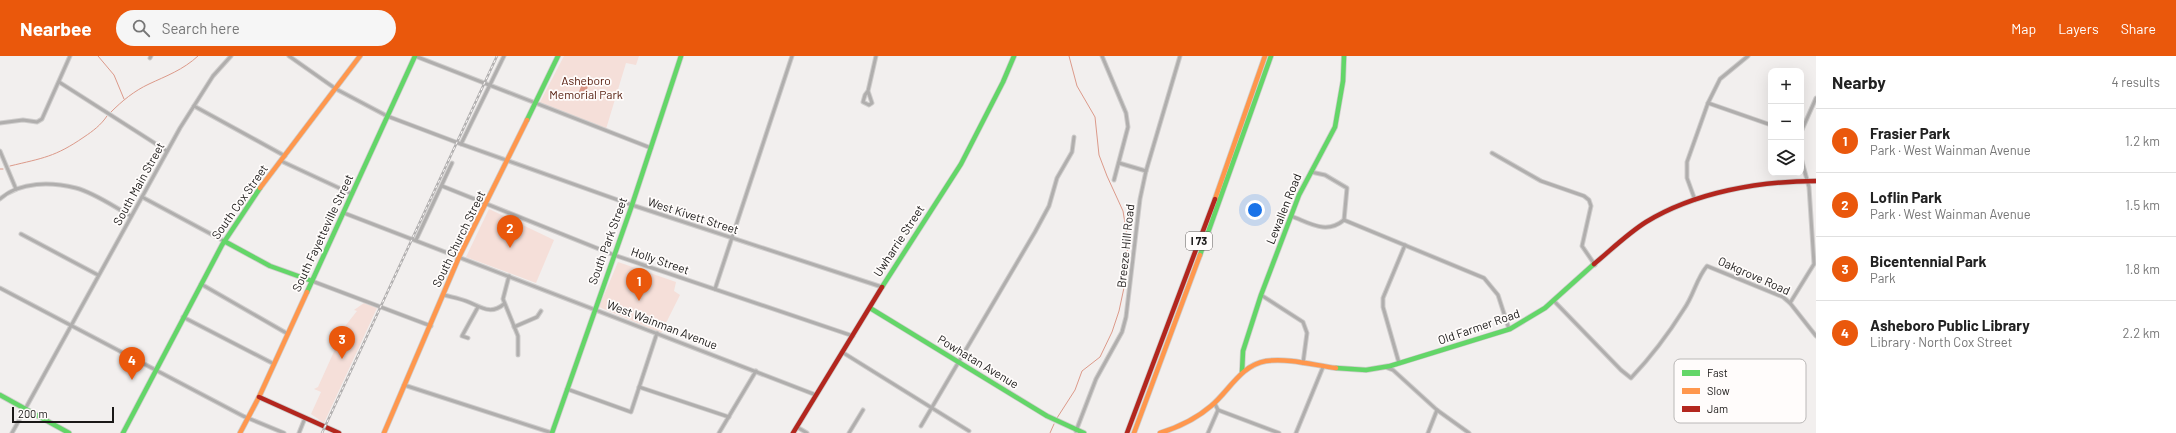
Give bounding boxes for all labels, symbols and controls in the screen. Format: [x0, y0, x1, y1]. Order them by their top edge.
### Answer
search box [116, 10, 396, 46]
text: Nearbee [20, 17, 92, 40]
icon: search [130, 17, 152, 39]
text: Search here [162, 19, 240, 37]
text: Map [2011, 20, 2036, 37]
text: Layers [2058, 20, 2099, 37]
text: Share [2121, 20, 2156, 37]
map controls [1768, 68, 1804, 176]
button: + [1768, 68, 1804, 104]
text: Nearby [1832, 72, 1886, 92]
park label: Asheboro Memorial Park [549, 73, 623, 101]
text: 4 results [2112, 74, 2160, 90]
button: − [1768, 104, 1804, 140]
text: Frasier Park [1870, 124, 1950, 142]
text: 1 [1843, 133, 1847, 149]
text: 1.2 km [2125, 133, 2160, 149]
street label: South Main Street [110, 140, 167, 227]
button: layers [1768, 140, 1804, 176]
text: Park · West Wainman Avenue [1870, 142, 2031, 158]
street label: South Cox Street [208, 161, 270, 241]
street label: Lewallen Road [1263, 171, 1304, 246]
street label: South Fayetteville Street [289, 172, 355, 294]
street label: South Church Street [429, 188, 488, 289]
text: Loflin Park [1870, 188, 1942, 206]
street label: West Kivett Street [646, 194, 741, 236]
street label: South Park Street [585, 195, 629, 286]
text: 2 [1841, 197, 1849, 213]
text: 1.5 km [2125, 197, 2160, 213]
your location [1245, 200, 1265, 220]
street label: Uwharrie Street [870, 202, 926, 279]
street label: Breeze Hill Road [1114, 203, 1136, 288]
text: Park · West Wainman Avenue [1870, 206, 2031, 222]
pin: 2 [497, 215, 523, 248]
road number: I 73 [1186, 232, 1212, 250]
street label: Holly Street [629, 244, 691, 277]
text: Bicentennial Park [1870, 252, 1987, 270]
street label: Oakgrove Road [1716, 253, 1793, 297]
text: 3 [1841, 261, 1849, 277]
text: 1.8 km [2125, 261, 2160, 277]
pin: 1 [626, 268, 652, 301]
text: Park [1870, 270, 1896, 286]
street label: West Wainman Avenue [605, 296, 720, 352]
street label: Old Farmer Road [1436, 305, 1521, 347]
text: Asheboro Public Library [1870, 316, 2030, 334]
text: 4 [1841, 325, 1849, 341]
text: 2.2 km [2123, 325, 2160, 341]
pin: 3 [329, 326, 355, 359]
street label: Powhatan Avenue [936, 331, 1022, 391]
text: Library · North Cox Street [1870, 334, 2012, 350]
pin: 4 [119, 347, 145, 380]
legend [1674, 359, 1806, 423]
text: Fast [1707, 366, 1728, 379]
text: Slow [1707, 384, 1730, 397]
text: Jam [1707, 402, 1728, 415]
scale bar [12, 405, 114, 424]
text: 200 m [18, 407, 48, 420]

